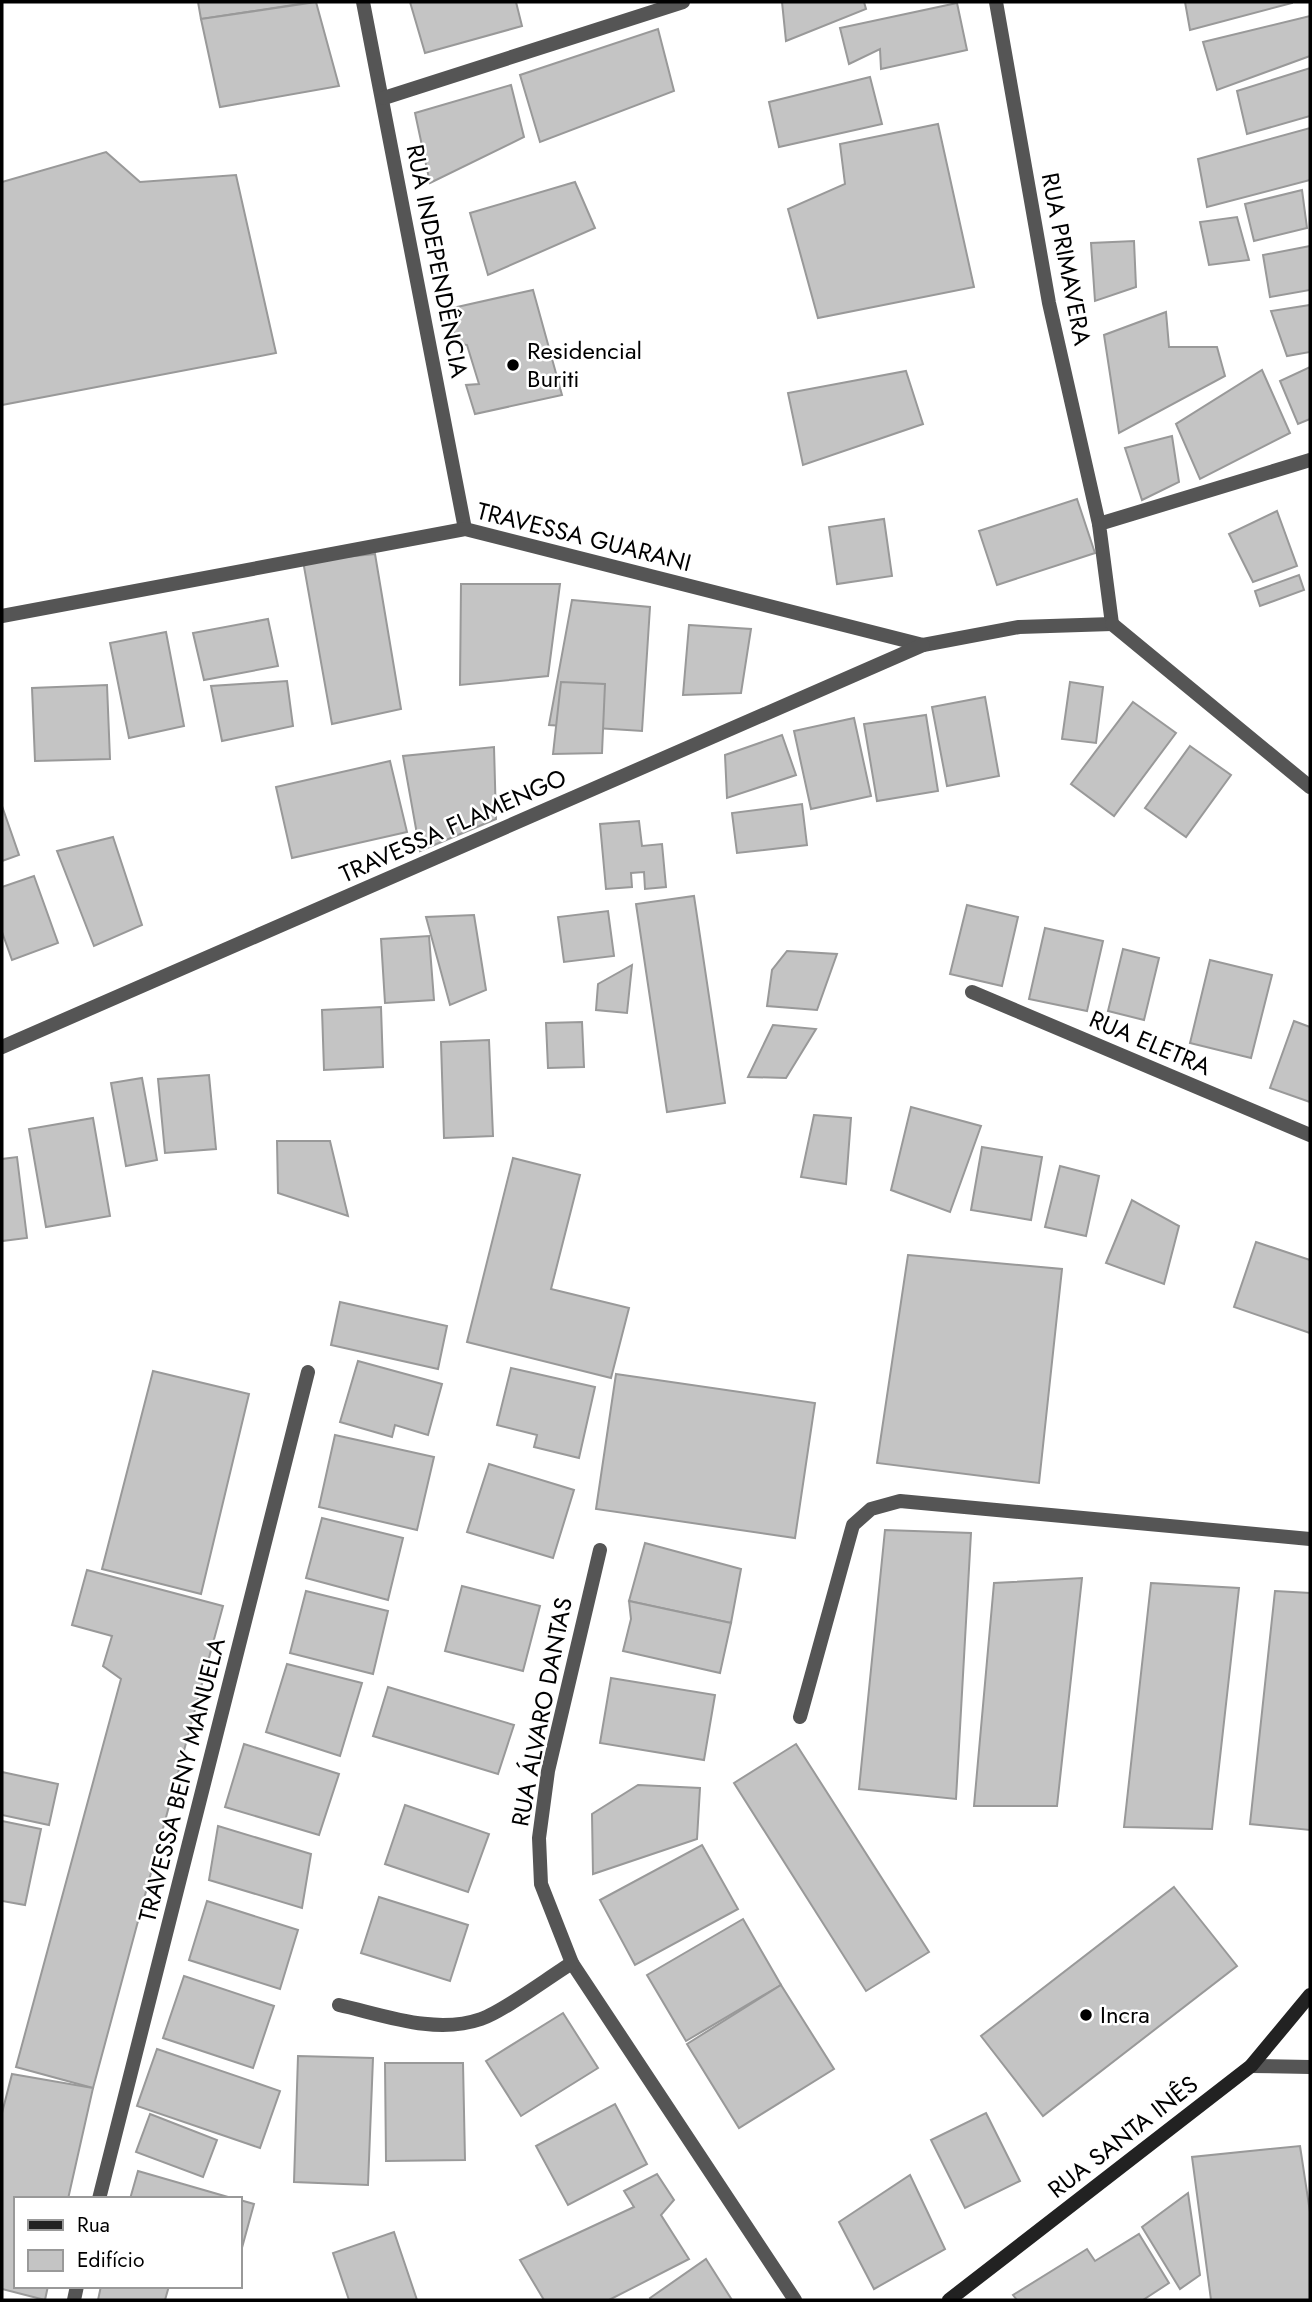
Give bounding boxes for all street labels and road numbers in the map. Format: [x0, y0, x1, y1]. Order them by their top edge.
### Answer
street label: RUA INDEPENDÊNCIA [398, 141, 477, 381]
street label: RUA PRIMAVERA [1033, 170, 1100, 348]
street label: TRAVESSA GUARANI [473, 493, 695, 580]
street label: TRAVESSA FLAMENGO [334, 760, 572, 891]
street label: RUA ELETRA [1084, 1001, 1217, 1084]
street label: RUA ÁLVARO DANTAS [502, 1594, 581, 1829]
street label: TRAVESSA BENY MANUELA [129, 1634, 234, 1926]
street label: RUA SANTA INÊS [1040, 2067, 1205, 2206]

